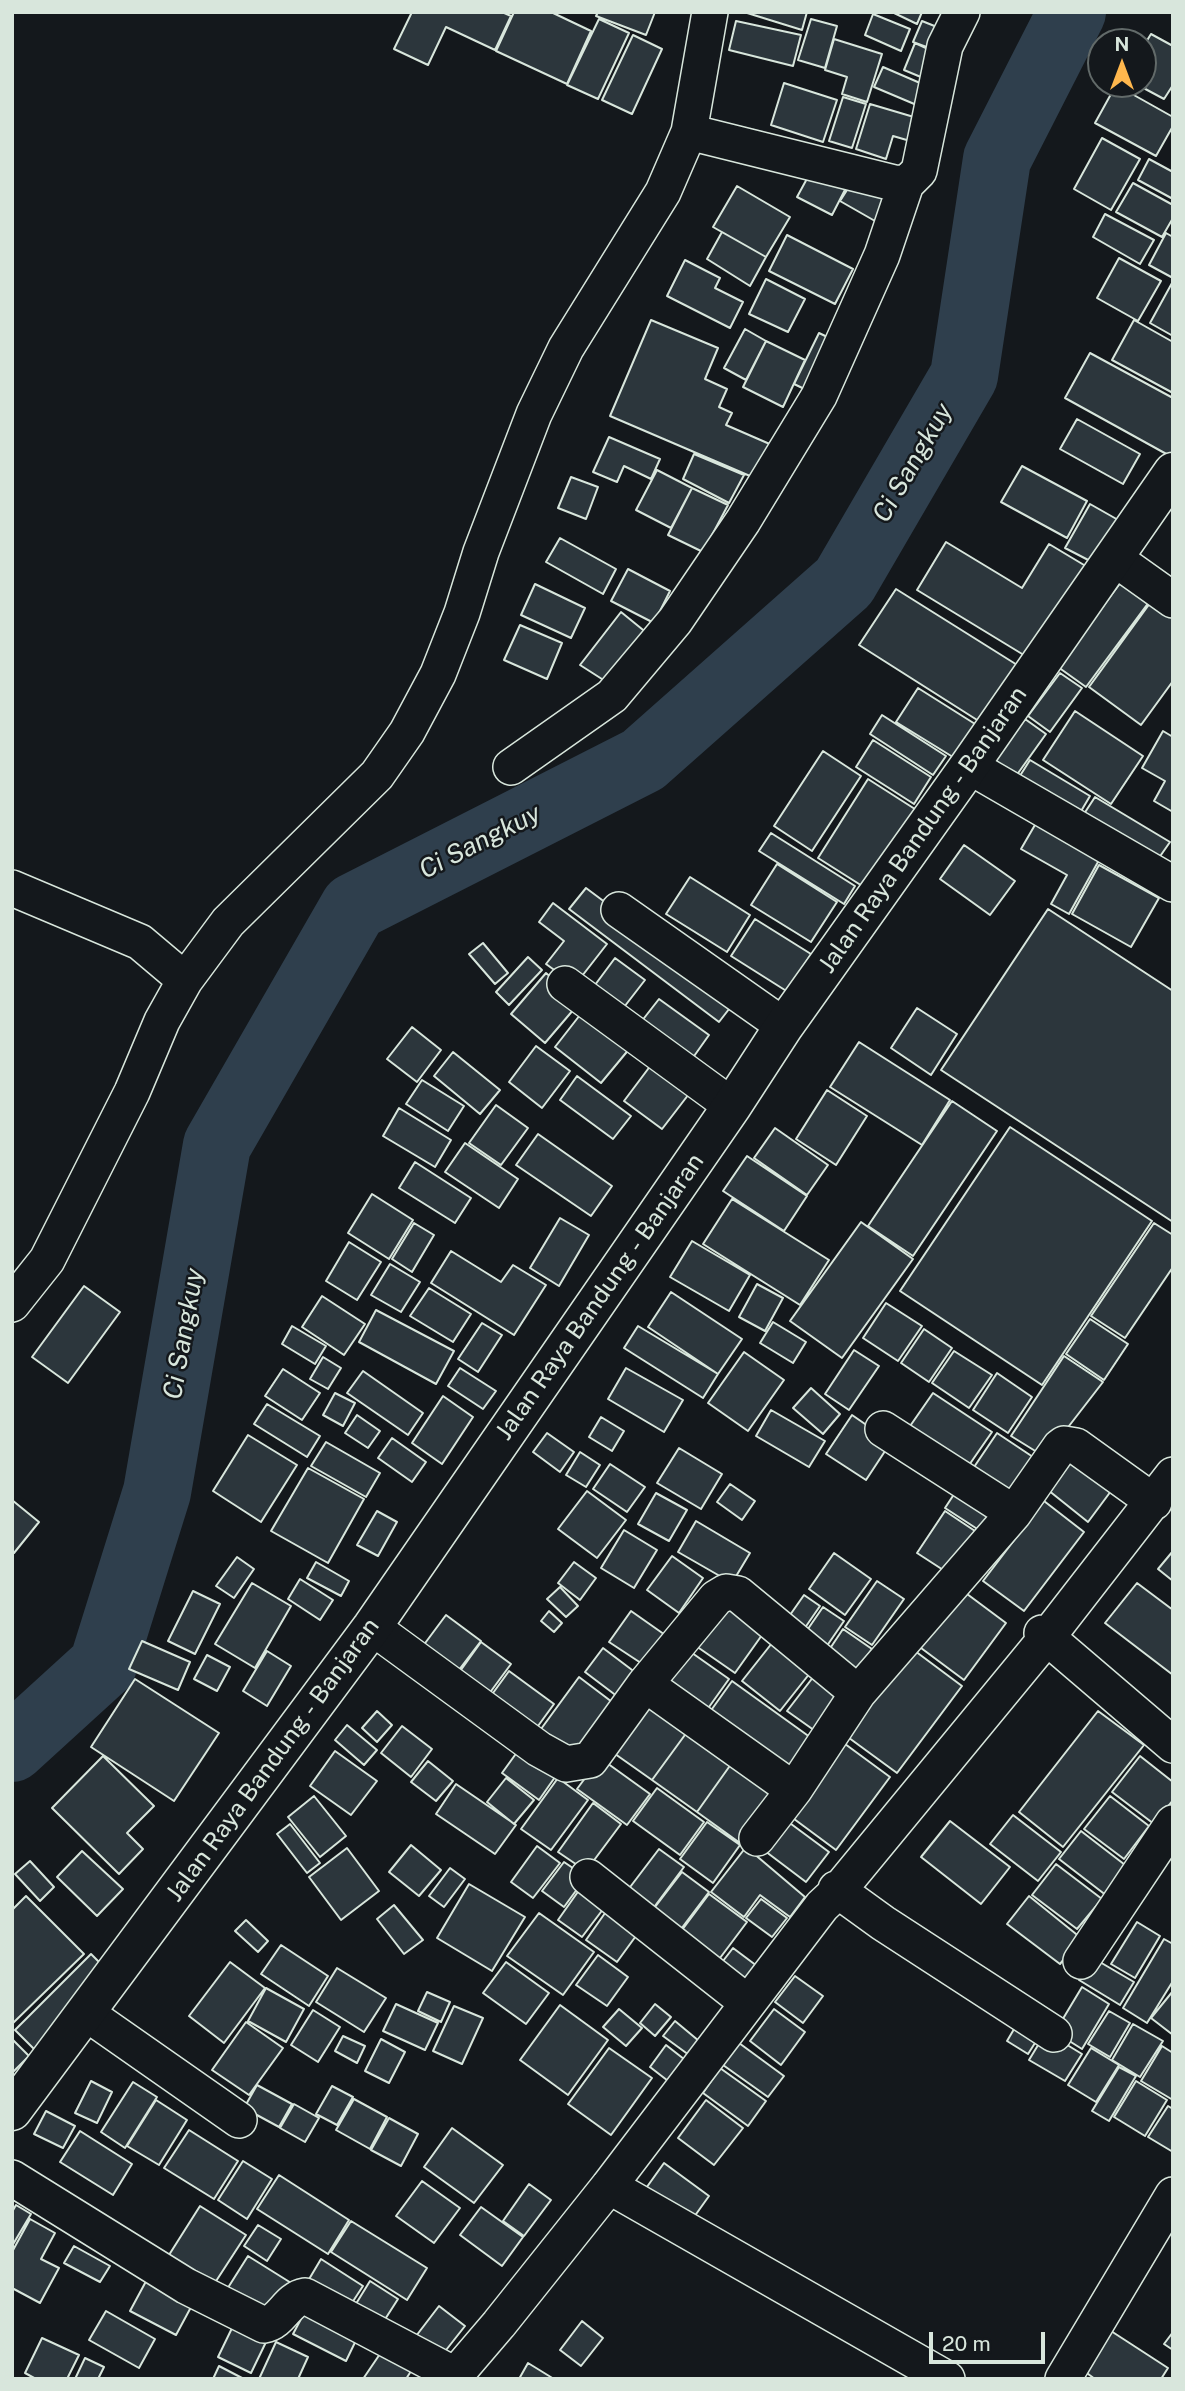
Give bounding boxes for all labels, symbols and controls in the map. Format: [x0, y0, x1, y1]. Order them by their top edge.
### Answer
north arrow [1087, 28, 1157, 98]
text: N [1115, 33, 1129, 55]
water label: Ci Sangkuy [866, 398, 960, 528]
street label: Jalan Raya Bandung - Banjaran [813, 681, 1033, 979]
water label: Ci Sangkuy [414, 798, 546, 886]
street label: Jalan Raya Bandung - Banjaran [490, 1148, 710, 1446]
water label: Ci Sangkuy [157, 1266, 211, 1402]
street label: Jalan Raya Bandung - Banjaran [160, 1613, 386, 1907]
scale bar [933, 2318, 1048, 2362]
text: 20 m [942, 2331, 991, 2356]

